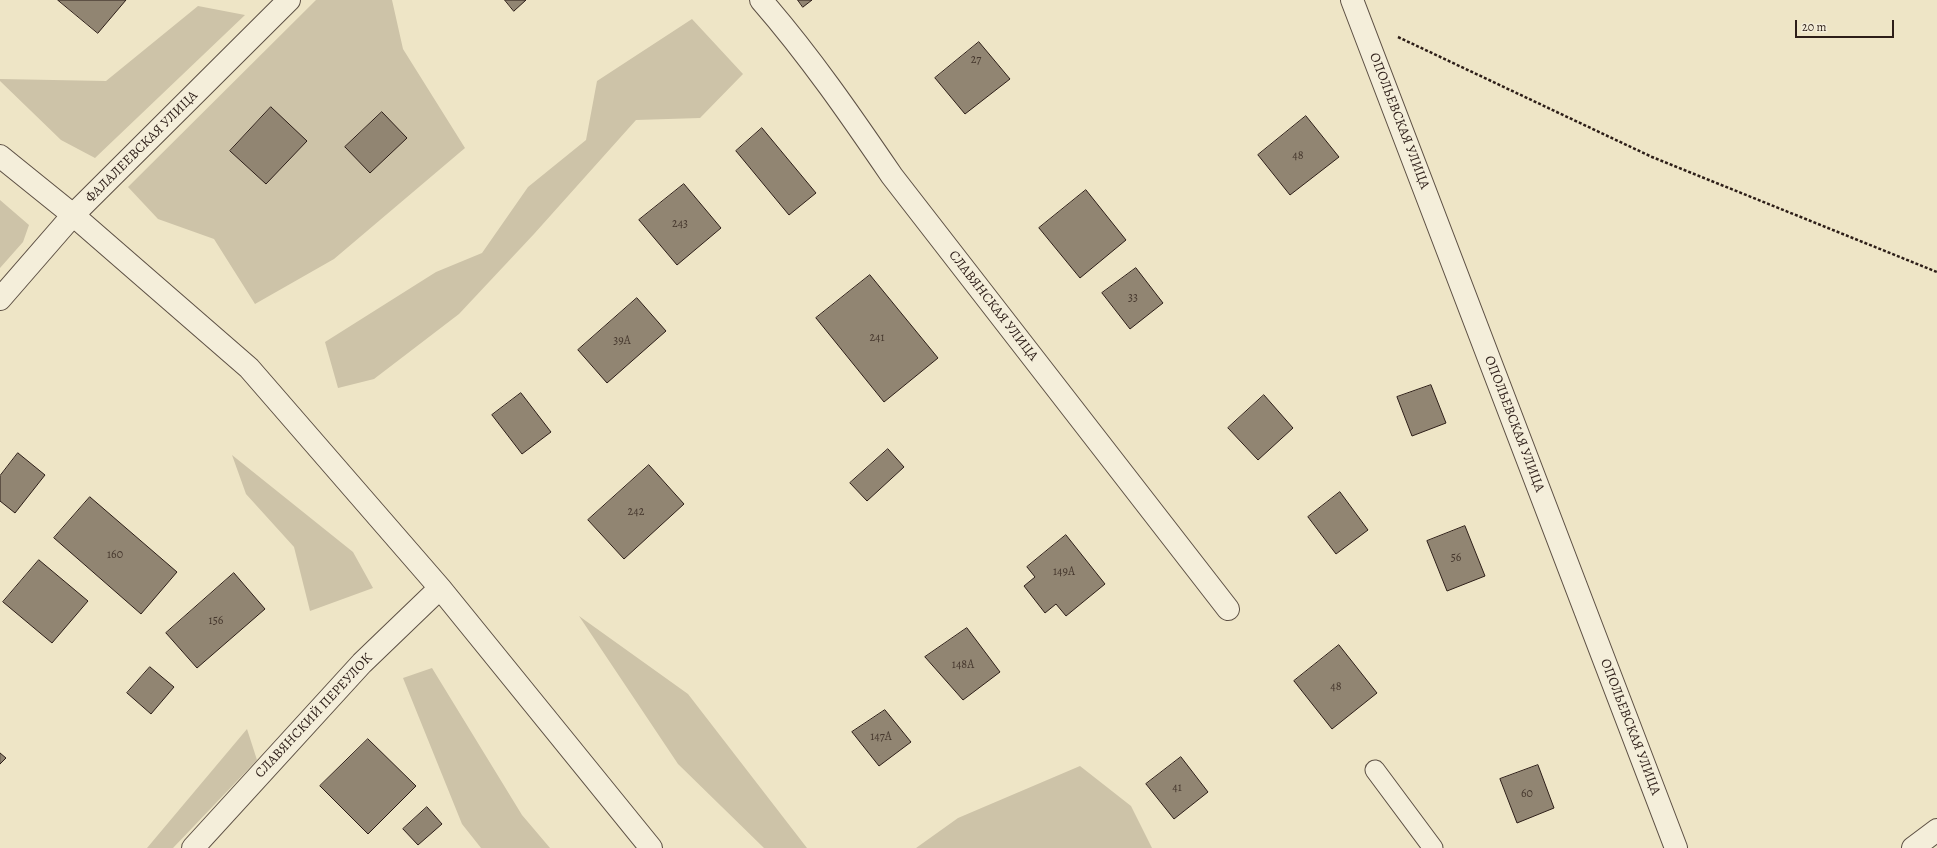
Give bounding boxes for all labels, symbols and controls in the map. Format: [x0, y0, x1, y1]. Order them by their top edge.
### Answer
scale bar [1797, 12, 1896, 38]
text: 20 m [1802, 19, 1826, 35]
street label: ОПОЛЬЕВСКАЯ УЛИЦА [1365, 50, 1433, 192]
house number: 27 [971, 53, 981, 67]
street label: ФАЛАЛЕЕВСКАЯ УЛИЦА [82, 87, 202, 207]
house number: 48 [1292, 149, 1304, 163]
house number: 243 [672, 217, 688, 231]
street label: СЛАВЯНСКАЯ УЛИЦА [945, 247, 1041, 365]
house number: 33 [1128, 291, 1138, 305]
house number: 241 [869, 331, 885, 345]
house number: 39А [613, 334, 631, 348]
street label: ОПОЛЬЕВСКАЯ УЛИЦА [1480, 353, 1548, 495]
house number: 242 [628, 505, 644, 519]
house number: 160 [107, 548, 123, 562]
house number: 56 [1451, 551, 1461, 565]
house number: 149А [1053, 565, 1075, 579]
house number: 156 [209, 614, 223, 628]
street label: СЛАВЯНСКИЙ ПЕРЕУЛОК [252, 650, 376, 782]
street label: ОПОЛЬЕВСКАЯ УЛИЦА [1596, 656, 1664, 798]
house number: 148А [952, 658, 974, 672]
house number: 48 [1330, 680, 1342, 694]
house number: 147А [870, 730, 892, 744]
house number: 41 [1172, 781, 1182, 795]
house number: 60 [1521, 787, 1533, 801]

